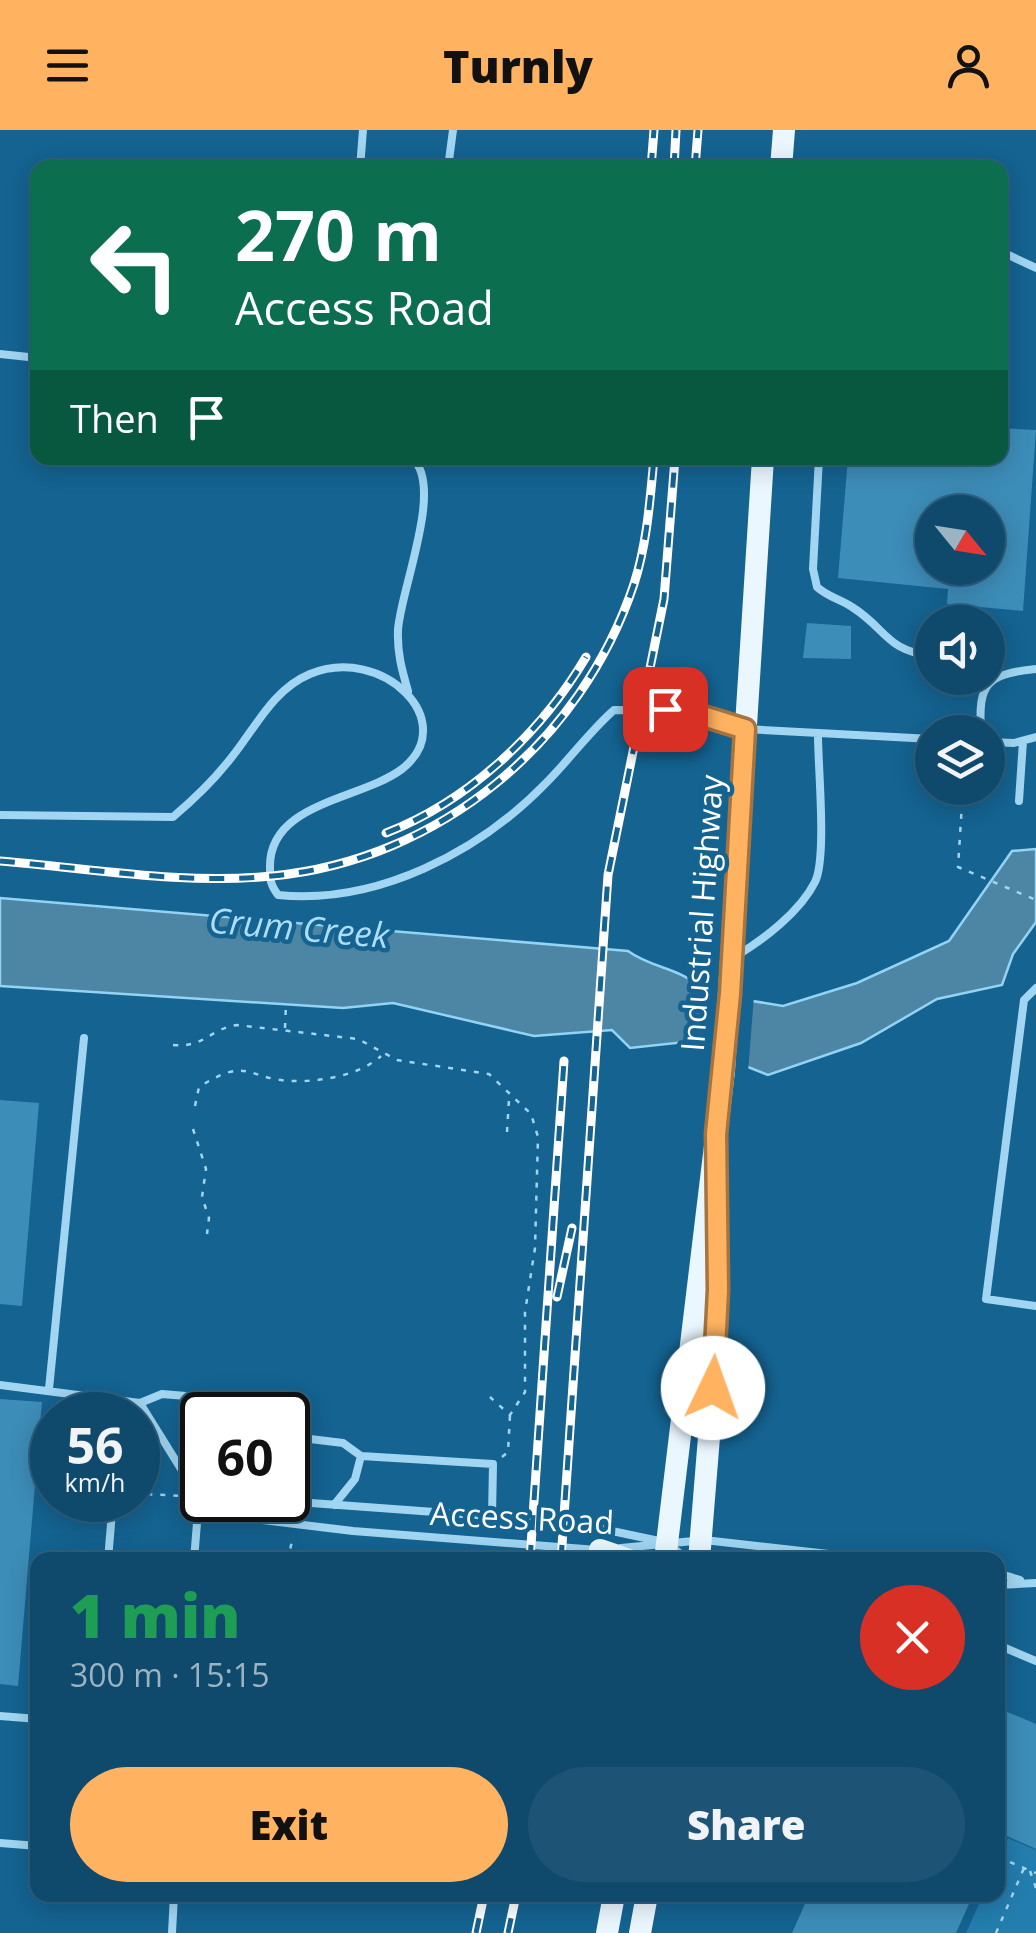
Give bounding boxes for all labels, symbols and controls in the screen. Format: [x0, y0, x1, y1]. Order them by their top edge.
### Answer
text: Turnly [443, 35, 593, 96]
icon: menu [40, 38, 95, 93]
icon: person [941, 38, 996, 93]
text: 270 m [235, 186, 442, 282]
icon: left [70, 200, 200, 330]
text: Access Road [235, 277, 494, 338]
icon: arrive [179, 390, 234, 445]
text: Then [70, 392, 159, 444]
north arrow [915, 495, 1005, 585]
map controls [915, 495, 1005, 805]
button: sound [915, 605, 1005, 695]
pin [623, 667, 708, 752]
icon: arrive [638, 682, 693, 737]
button: layers [915, 715, 1005, 805]
street label: Industrial Highway [670, 772, 732, 1053]
water label: Crum Creek [207, 896, 393, 958]
position arrow [661, 1336, 765, 1440]
speed limit sign: 60 [180, 1392, 310, 1522]
text: 56 [66, 1411, 124, 1479]
text: km/h [65, 1465, 125, 1499]
street label: Access Road [429, 1491, 615, 1543]
text: 1 min [70, 1574, 240, 1656]
button: close [860, 1585, 965, 1690]
text: 300 m · 15:15 [70, 1653, 269, 1696]
button: Exit [70, 1767, 508, 1882]
button: Share [528, 1767, 965, 1882]

